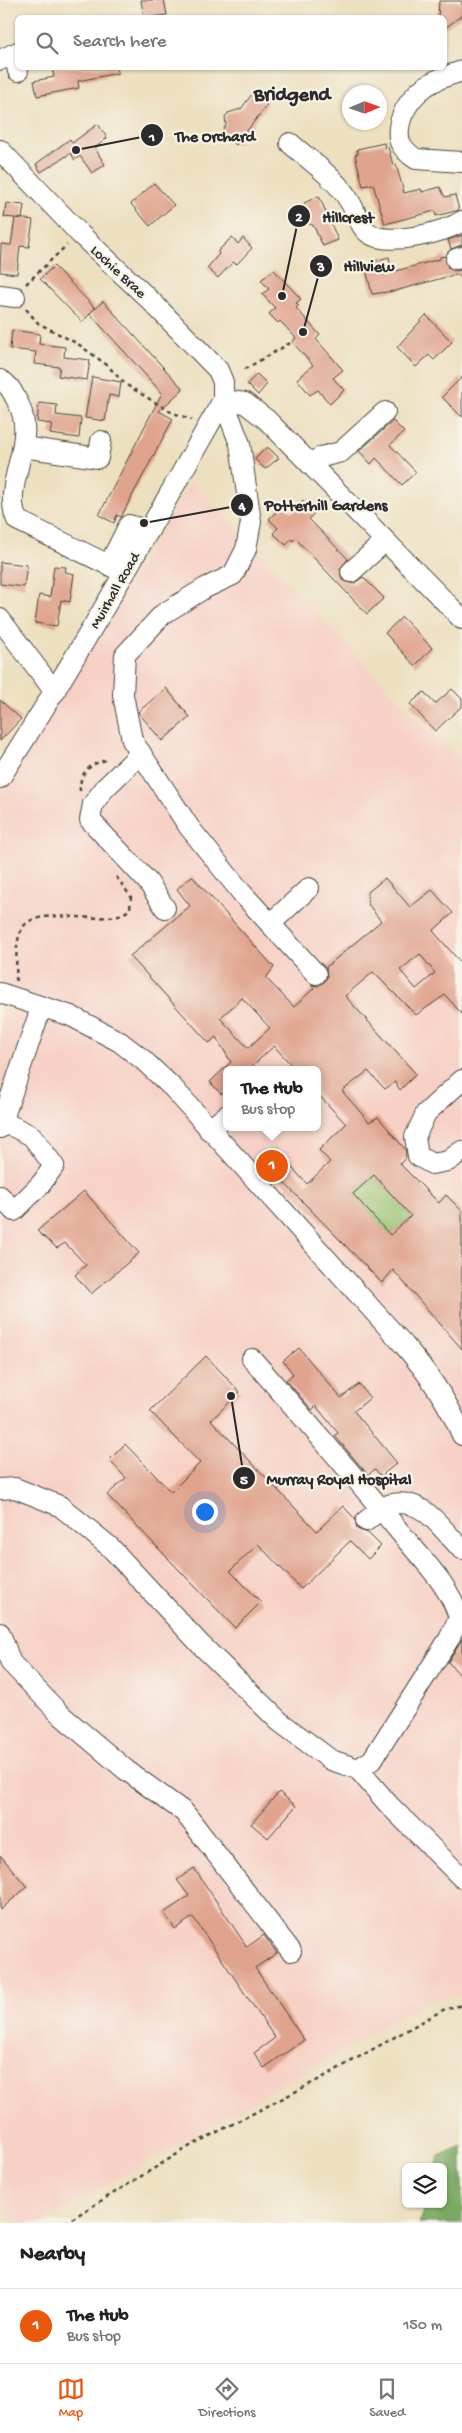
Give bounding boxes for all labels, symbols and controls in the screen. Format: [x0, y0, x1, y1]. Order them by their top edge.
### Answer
search box [15, 15, 447, 70]
icon: search [33, 29, 61, 57]
text: Search here [73, 31, 167, 54]
district label: Bridgend [253, 85, 332, 108]
north arrow [342, 85, 387, 130]
callout: The Orchard [139, 120, 265, 151]
text: 1 [148, 129, 155, 147]
text: The Orchard [173, 129, 257, 148]
callout: Hillcrest [287, 201, 383, 232]
text: 2 [295, 209, 303, 227]
text: Hillcrest [322, 210, 375, 229]
street label: Lochie Brae [86, 242, 150, 303]
callout: Hillview [309, 250, 405, 281]
text: 3 [316, 259, 325, 277]
text: Hillview [344, 259, 395, 278]
callout: Potterhill Gardens [230, 489, 398, 520]
text: 4 [237, 498, 246, 516]
text: Potterhill Gardens [264, 498, 389, 517]
street label: Muirhall Road [87, 549, 145, 632]
popup [223, 1066, 321, 1131]
text: The Hub [241, 1078, 303, 1101]
text: Bus stop [241, 1101, 295, 1120]
pin: 1 [256, 1147, 288, 1185]
callout: Murray Royal Hospital [231, 1463, 421, 1494]
text: 5 [240, 1472, 248, 1490]
text: Murray Royal Hospital [267, 1472, 412, 1491]
your location [192, 1499, 218, 1525]
map controls [402, 2163, 447, 2208]
button: layers [402, 2163, 447, 2208]
text: Nearby [20, 2243, 85, 2268]
text: The Hub [67, 2305, 129, 2328]
text: 1 [33, 2317, 39, 2336]
text: 150 m [403, 2317, 442, 2336]
text: Bus stop [67, 2328, 121, 2347]
tab: Map [57, 2375, 85, 2422]
tab: Directions [199, 2375, 256, 2422]
tab: Saved [369, 2375, 405, 2422]

